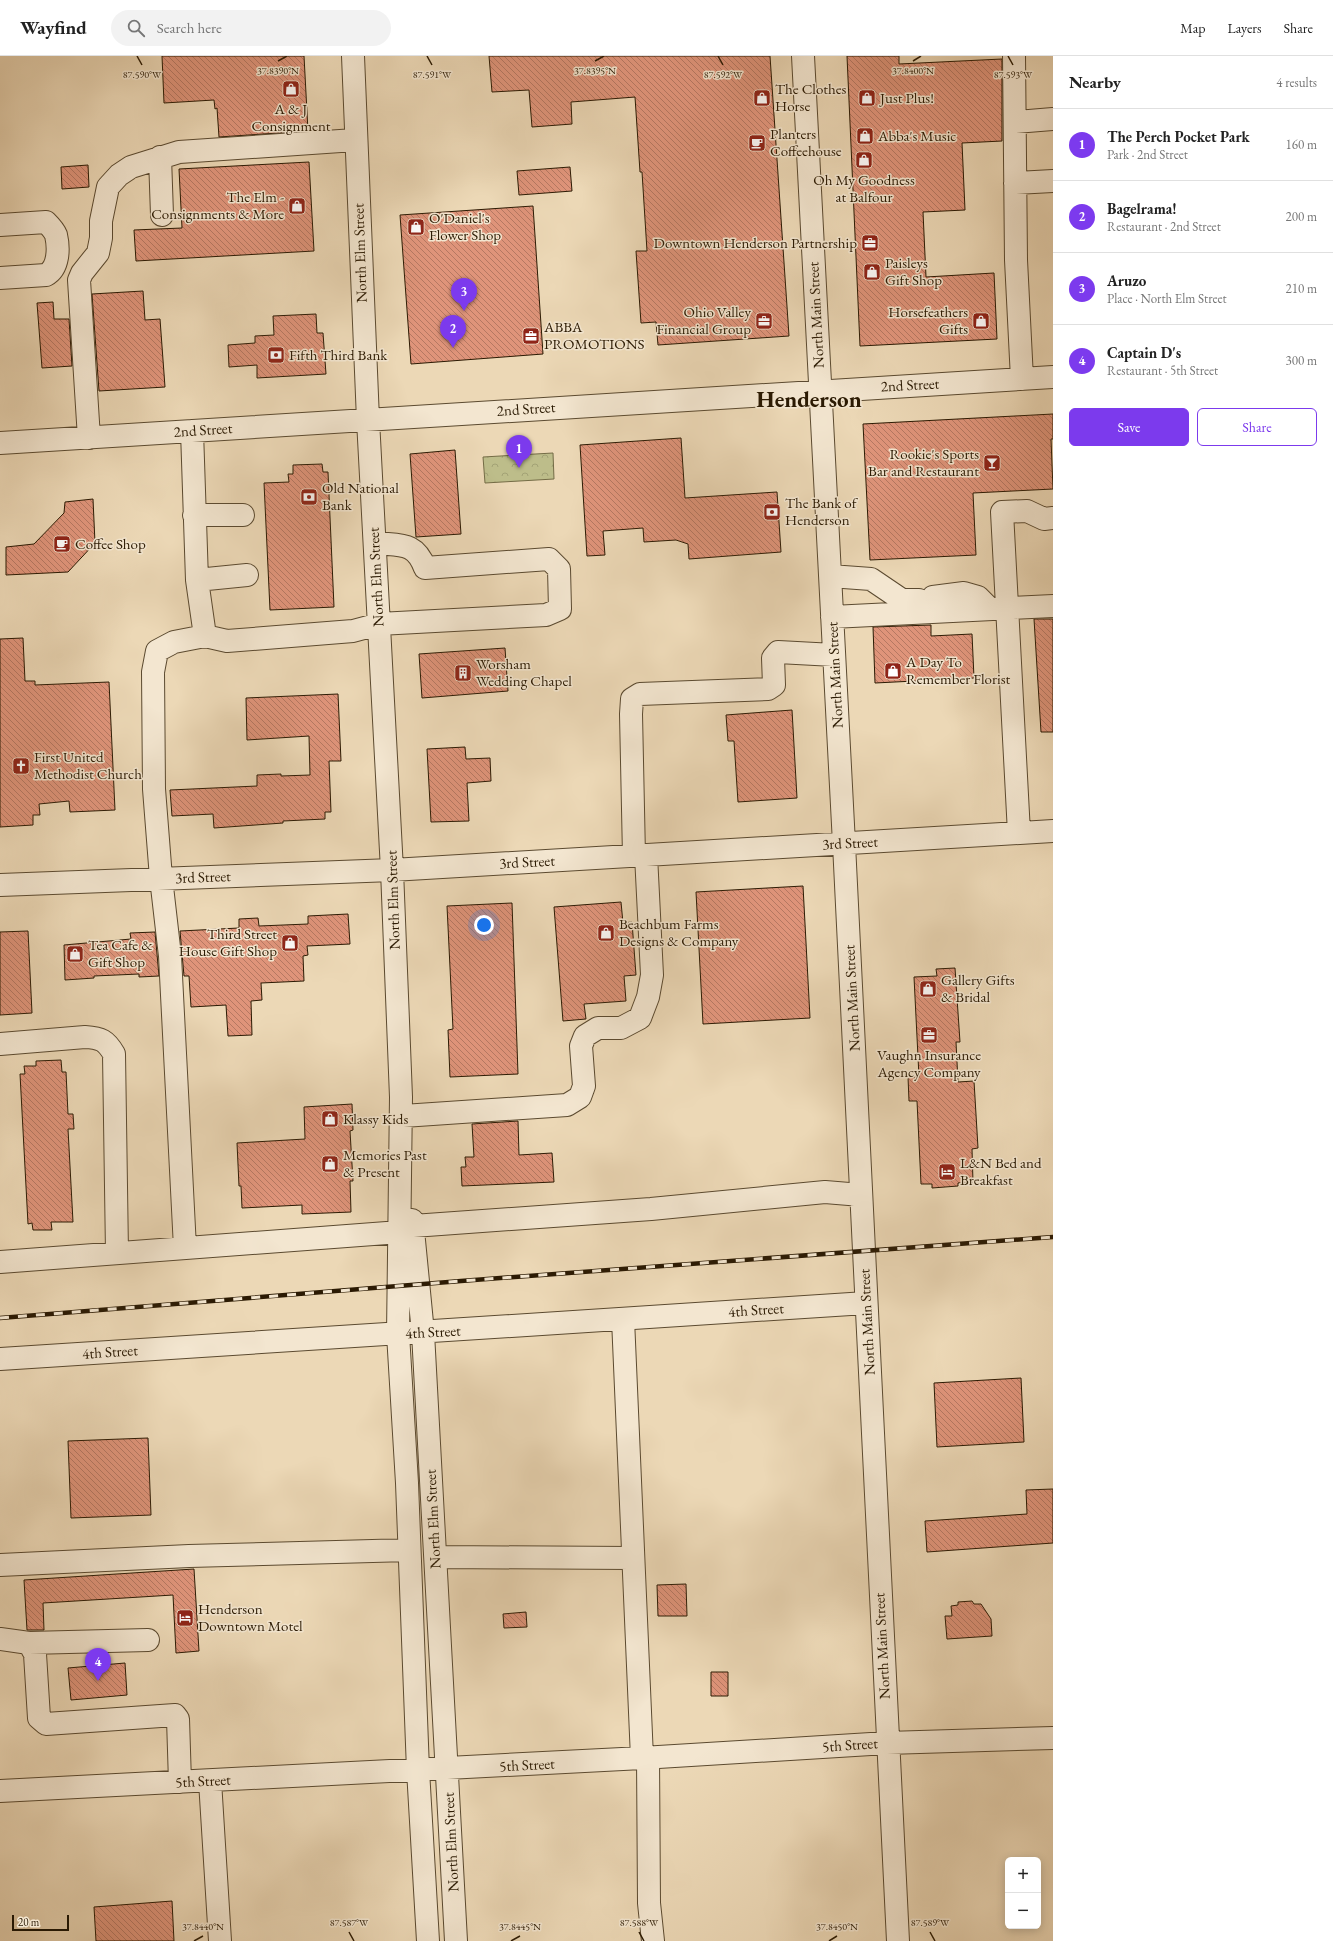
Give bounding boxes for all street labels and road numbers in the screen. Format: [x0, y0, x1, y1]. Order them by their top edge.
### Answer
street label: North Elm Street [348, 203, 371, 303]
street label: North Main Street [803, 261, 828, 369]
street label: 2nd Street [880, 373, 940, 396]
street label: 2nd Street [496, 397, 556, 420]
street label: 2nd Street [173, 418, 233, 441]
street label: North Elm Street [363, 527, 388, 627]
street label: North Main Street [822, 621, 847, 729]
street label: 3rd Street [822, 832, 879, 853]
street label: North Elm Street [381, 850, 404, 950]
street label: 3rd Street [499, 851, 556, 872]
street label: 3rd Street [175, 866, 231, 887]
street label: North Main Street [839, 944, 864, 1052]
street label: North Main Street [854, 1268, 879, 1376]
street label: 4th Street [728, 1298, 785, 1321]
street label: 4th Street [405, 1321, 462, 1342]
street label: 4th Street [82, 1340, 139, 1363]
street label: North Elm Street [420, 1469, 445, 1569]
street label: North Main Street [869, 1592, 894, 1700]
street label: 5th Street [822, 1733, 879, 1756]
street label: 5th Street [499, 1754, 556, 1775]
street label: 5th Street [175, 1770, 232, 1791]
street label: North Elm Street [438, 1792, 463, 1892]

